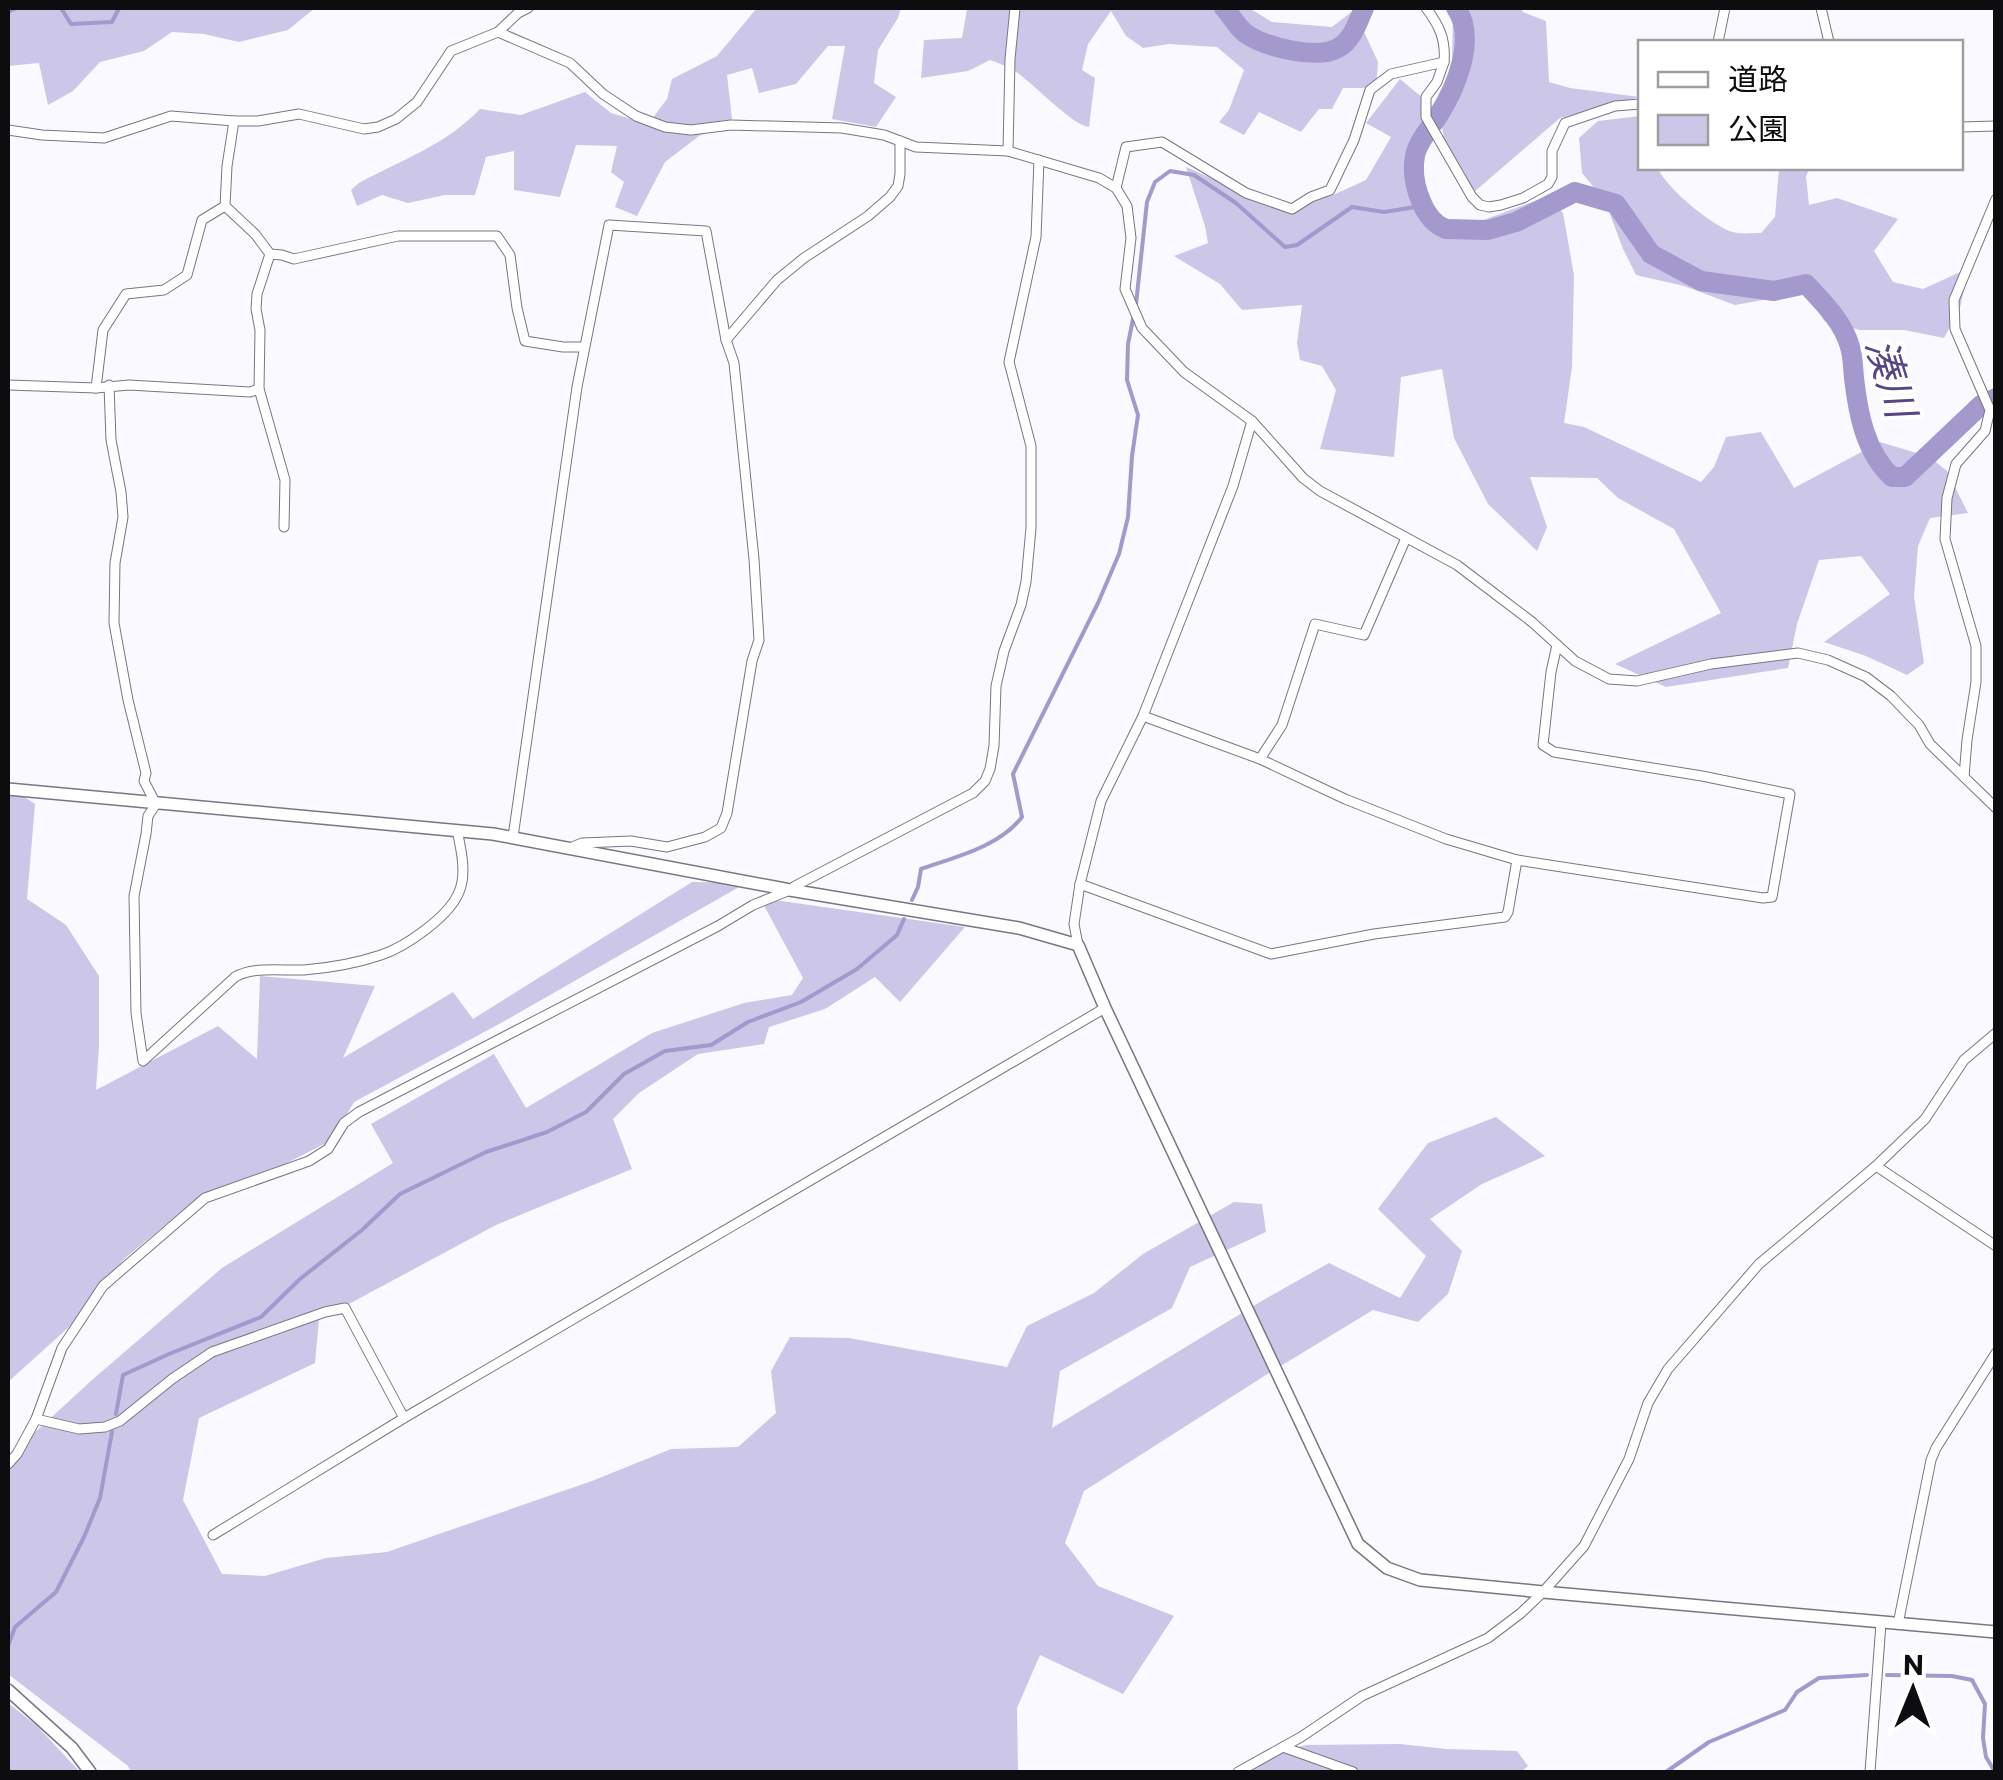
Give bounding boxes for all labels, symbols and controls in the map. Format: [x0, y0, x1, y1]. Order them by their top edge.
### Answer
legend [1638, 40, 1963, 170]
text: 道路 [1728, 59, 1788, 96]
text: 公園 [1728, 109, 1788, 146]
water label: 湊川 [1858, 332, 1930, 427]
north arrow [1863, 1640, 1963, 1740]
text: N [1903, 1647, 1924, 1681]

